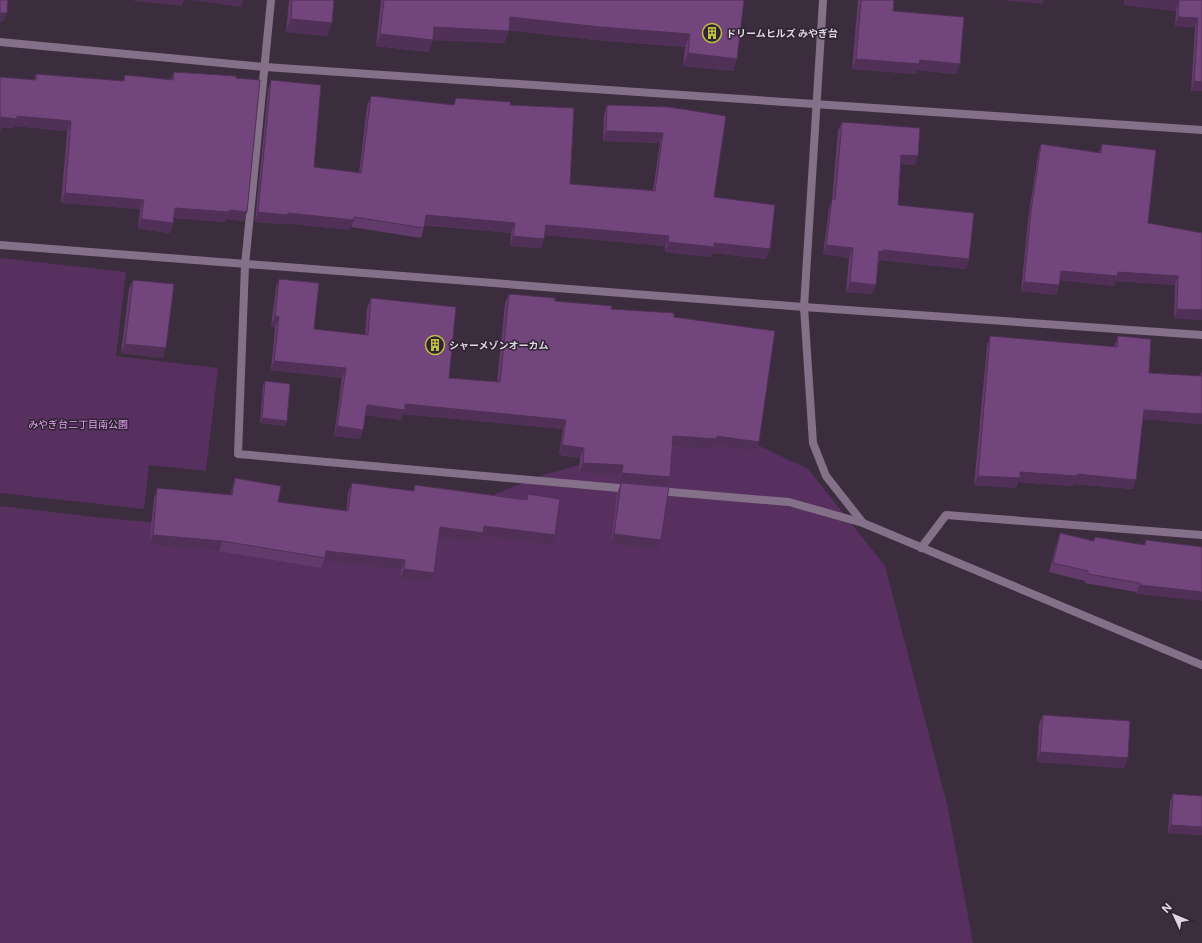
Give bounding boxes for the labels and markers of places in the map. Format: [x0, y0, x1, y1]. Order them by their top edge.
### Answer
building icon: ドリームヒルズ みやぎ台 [701, 22, 723, 44]
place label: ドリームヒルズ みやぎ台 [726, 27, 838, 39]
building icon: シャーメゾンオーカム [424, 334, 446, 356]
place label: シャーメゾンオーカム [449, 339, 549, 351]

